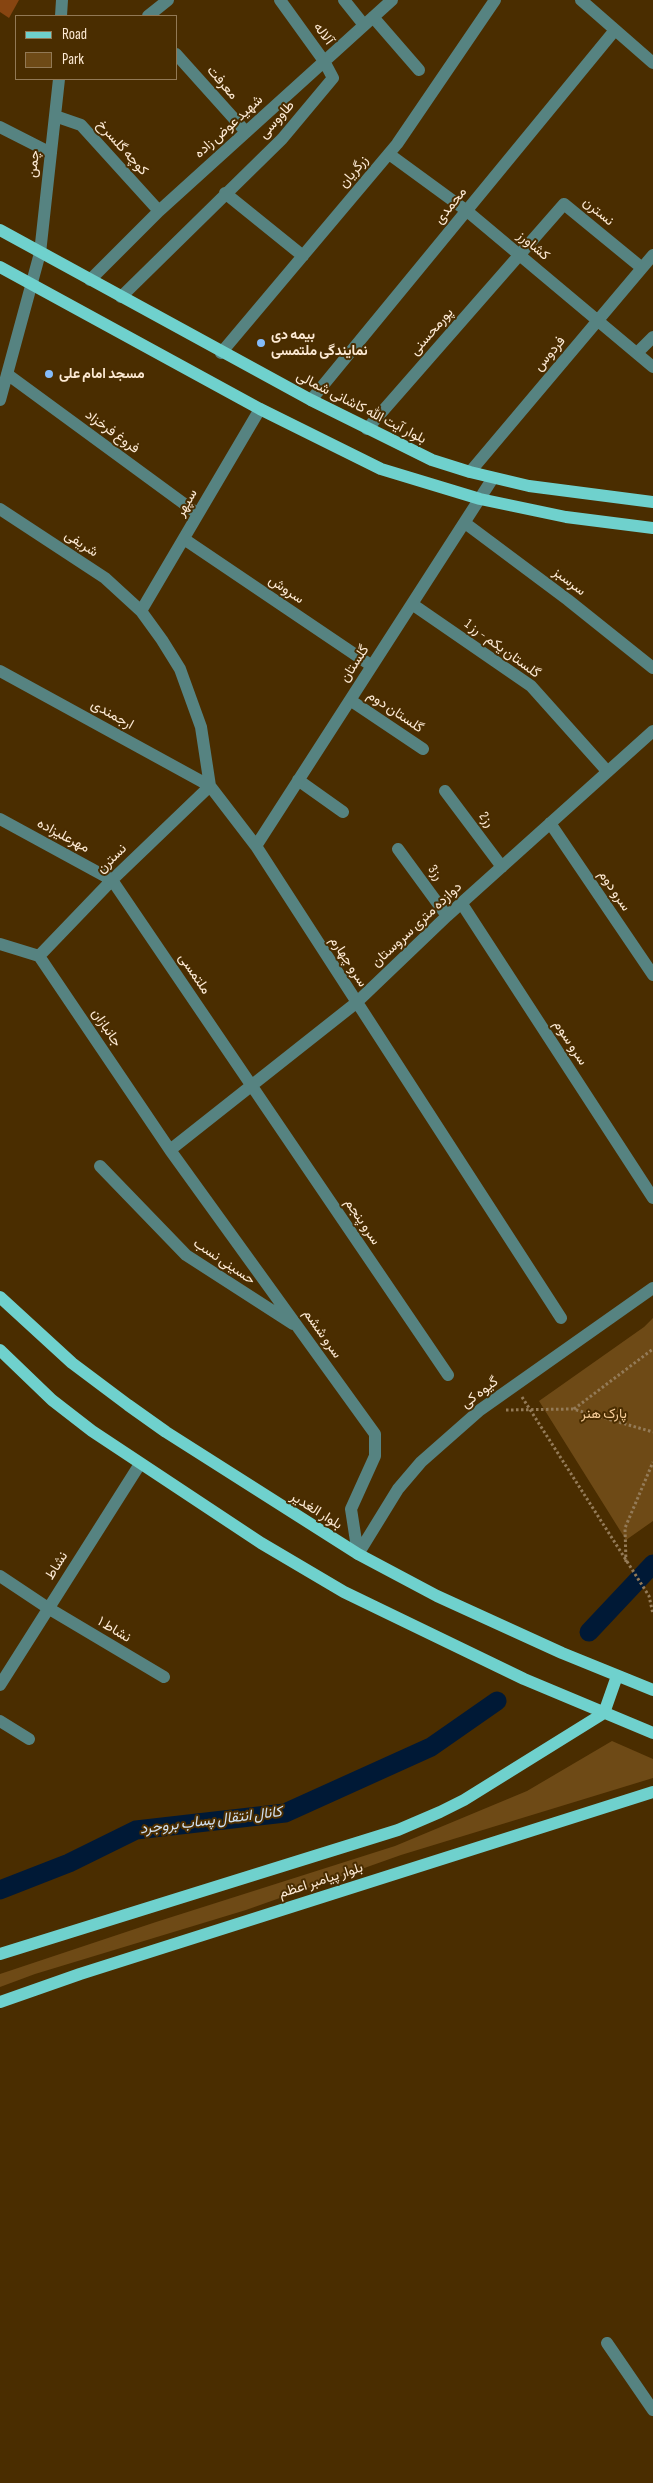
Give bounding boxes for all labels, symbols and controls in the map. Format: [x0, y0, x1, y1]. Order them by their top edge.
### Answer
legend [15, 15, 178, 80]
street label: آلاله [309, 20, 337, 48]
text: Road [62, 25, 87, 44]
text: Park [62, 50, 84, 69]
street label: معرفت [203, 63, 241, 103]
street label: شهید عوض زاده [191, 92, 267, 162]
street label: طاووسی [256, 98, 298, 142]
street label: کوچه گلسرخ [93, 117, 151, 179]
street label: چمن [24, 149, 44, 179]
street label: زرگریان [336, 152, 372, 192]
street label: محمدی [431, 184, 471, 228]
street label: نسترن [579, 194, 617, 230]
street label: کشاورز [513, 228, 553, 264]
street label: پورمحسنی [407, 305, 457, 359]
place label: بیمه دی نمایندگی ملتمسی [271, 327, 368, 360]
street label: فردوس [531, 333, 569, 375]
marker: بیمه دی نمایندگی ملتمسی [255, 337, 267, 349]
place label: مسجد امام علی [59, 366, 145, 382]
marker: مسجد امام علی [43, 368, 55, 380]
street label: بلوار آیت الله کاشانی شمالی [293, 368, 429, 448]
street label: فروغ فرخزاد [81, 407, 143, 457]
street label: سپهر [172, 486, 202, 520]
street label: شریفی [61, 527, 101, 561]
street label: سرسبز [549, 564, 589, 600]
street label: سروش [265, 572, 307, 608]
street label: گلستان یکم - رز 1 [461, 616, 543, 682]
street label: گلستان [337, 642, 373, 686]
street label: گلستان دوم [364, 687, 426, 737]
street label: ارجمندی [88, 696, 136, 734]
street label: رز2 [475, 809, 497, 831]
street label: مهرعلیزاده [34, 815, 92, 857]
street label: نسترن [93, 841, 131, 877]
street label: رز3 [424, 862, 446, 884]
street label: سرو دوم [594, 867, 634, 915]
street label: دوازده متری سروستان [368, 879, 466, 971]
street label: سرو چهارم [326, 934, 370, 990]
street label: ملتمسی [174, 950, 214, 998]
street label: جانبازان [87, 1006, 125, 1050]
street label: سرو سوم [549, 1017, 591, 1069]
street label: سرو پنجم [340, 1196, 384, 1248]
street label: حسینی نسب [190, 1235, 258, 1289]
street label: سرو ششم [299, 1306, 345, 1362]
street label: گیوه کی [458, 1374, 502, 1412]
park label: پارک هنر [581, 1406, 627, 1422]
street label: بلوار الغدیر [287, 1488, 345, 1534]
street label: نشاط [42, 1549, 72, 1583]
street label: نشاط ۱ [94, 1614, 134, 1646]
water label: کانال انتقال پساب بروجرد [139, 1803, 283, 1839]
street label: بلوار پیامبر اعظم [277, 1859, 365, 1903]

